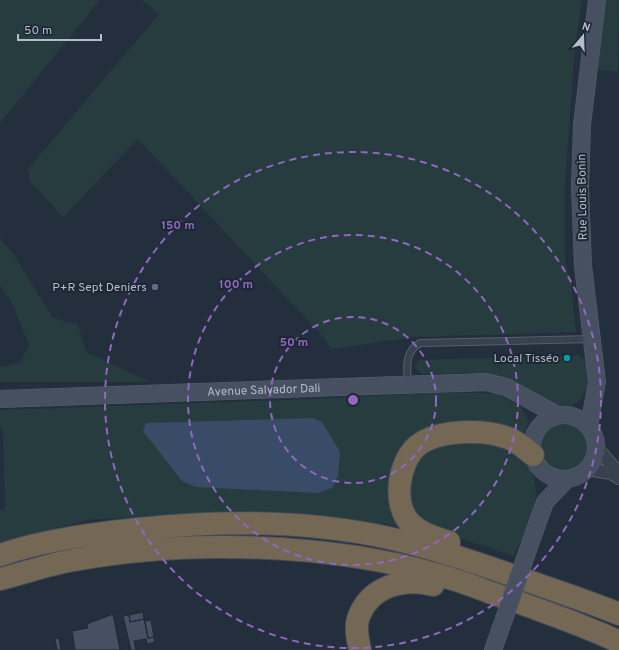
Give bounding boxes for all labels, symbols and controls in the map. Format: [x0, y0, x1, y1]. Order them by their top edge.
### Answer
scale bar [18, 16, 101, 42]
north arrow [563, 16, 603, 56]
text: N [580, 20, 592, 35]
text: 50 m [24, 23, 52, 39]
street label: Rue Louis Bonin [574, 154, 592, 240]
text: 150 m [161, 218, 195, 234]
text: 100 m [219, 277, 253, 293]
place label: P+R Sept Deniers [52, 280, 147, 296]
marker: P+R Sept Deniers [150, 282, 160, 292]
text: 50 m [280, 335, 308, 351]
place label: Local Tisséo [493, 351, 559, 367]
marker: Local Tisséo [562, 353, 572, 363]
street label: Avenue Salvador Dali [207, 381, 321, 401]
centre of rings [346, 393, 360, 407]

